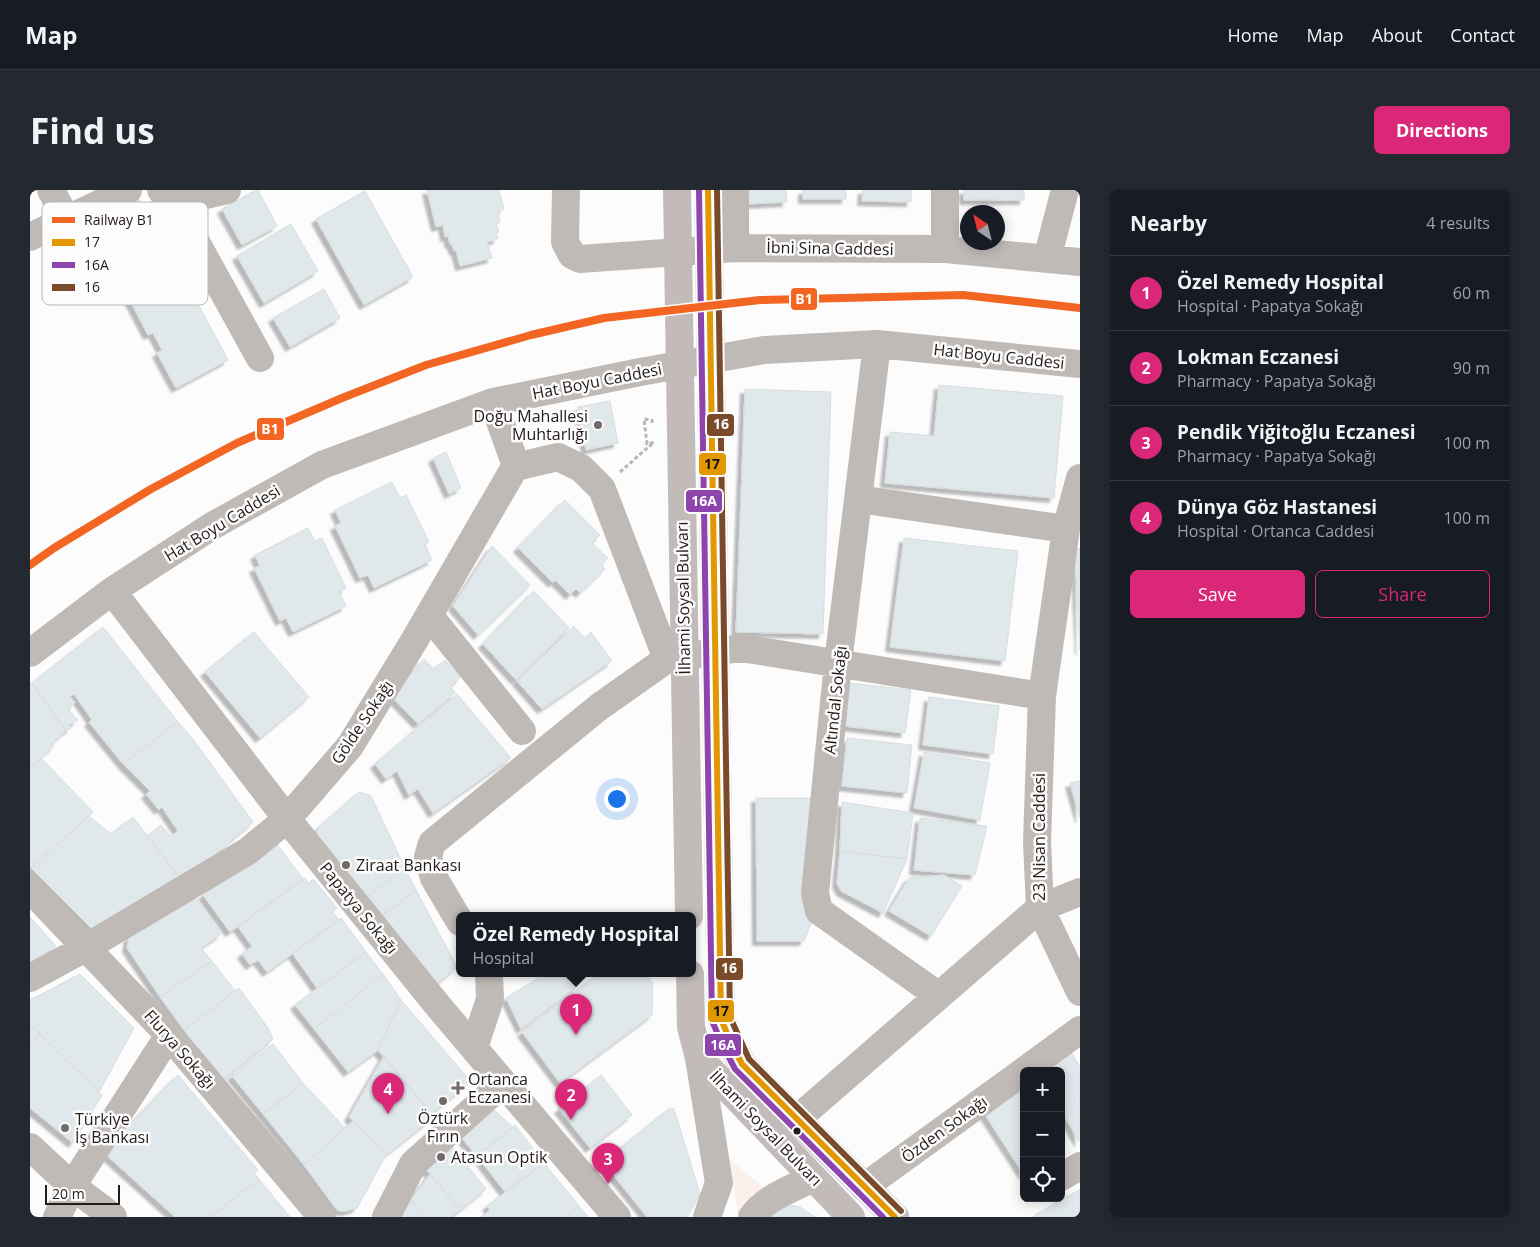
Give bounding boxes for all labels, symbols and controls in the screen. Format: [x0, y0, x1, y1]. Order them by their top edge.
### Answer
text: Map [25, 18, 77, 51]
text: Home [1228, 23, 1278, 47]
text: Map [1306, 23, 1344, 47]
text: About [1372, 23, 1422, 47]
text: Contact [1450, 23, 1515, 47]
button: Directions [1374, 106, 1510, 154]
text: Find us [30, 107, 155, 154]
legend [42, 202, 208, 305]
north arrow [960, 205, 1005, 250]
text: Nearby [1130, 209, 1207, 237]
text: Railway B1 [84, 210, 154, 229]
text: 4 results [1426, 212, 1490, 234]
text: 17 [84, 232, 100, 251]
street label: İbni Sina Caddesi [766, 236, 894, 260]
text: 16A [84, 255, 109, 274]
text: Özel Remedy Hospital [1177, 269, 1384, 295]
text: 16 [84, 277, 100, 296]
text: 1 [1141, 282, 1151, 304]
text: 60 m [1453, 282, 1490, 304]
line badge: B1 [790, 287, 818, 311]
text: B1 [795, 289, 813, 308]
text: Hospital · Papatya Sokağı [1177, 295, 1363, 317]
street label: Hat Boyu Caddesi [932, 338, 1066, 374]
text: Lokman Eczanesi [1177, 344, 1339, 370]
text: 2 [1141, 357, 1151, 379]
text: 90 m [1453, 357, 1490, 379]
street label: Hat Boyu Caddesi [530, 358, 664, 404]
text: Pharmacy · Papatya Sokağı [1177, 370, 1376, 392]
place label: Doğu Mahallesi Muhtarlığı [473, 405, 588, 445]
line badge: 16 [706, 413, 735, 437]
text: 16 [713, 414, 729, 433]
line badge: B1 [256, 417, 285, 441]
text: B1 [261, 419, 279, 438]
marker: Doğu Mahallesi Muhtarlığı [592, 419, 604, 431]
text: Pendik Yiğitoğlu Eczanesi [1177, 419, 1415, 445]
text: 3 [1141, 432, 1151, 454]
text: 100 m [1444, 432, 1490, 454]
text: Pharmacy · Papatya Sokağı [1177, 445, 1376, 467]
line badge: 17 [698, 452, 727, 476]
text: 17 [704, 454, 720, 473]
street label: Hat Boyu Caddesi [160, 480, 284, 566]
line badge: 16A [685, 489, 723, 513]
text: 16A [691, 491, 717, 510]
text: Dünya Göz Hastanesi [1177, 494, 1377, 520]
text: 4 [1141, 507, 1151, 529]
text: 100 m [1444, 507, 1490, 529]
text: Hospital · Ortanca Caddesi [1177, 520, 1374, 542]
street label: İlhami Soysal Bulvarı [671, 521, 695, 675]
button: Save [1130, 570, 1305, 618]
button: Share [1315, 570, 1490, 618]
street label: Altındal Sokağı [818, 645, 852, 755]
street label: Gölde Sokağı [326, 676, 398, 768]
street label: 23 Nisan Caddesi [1028, 773, 1050, 901]
your location [604, 786, 630, 812]
place label: Ziraat Bankası [356, 854, 461, 876]
street label: Papatya Sokağı [315, 857, 403, 959]
marker: Ziraat Bankası [340, 859, 352, 871]
popup [456, 912, 696, 977]
text: Özel Remedy Hospital [473, 921, 679, 947]
text: Hospital [473, 947, 534, 969]
line badge: 16 [715, 957, 744, 981]
text: 16 [721, 958, 737, 977]
pin: 1 [560, 994, 592, 1035]
line badge: 17 [707, 999, 735, 1023]
text: 17 [713, 1001, 729, 1020]
street label: Flurya Sokağı [140, 1005, 220, 1093]
line badge: 16A [704, 1033, 742, 1057]
text: 16A [710, 1035, 736, 1054]
street label: İlhami Soysal Bulvarı [705, 1065, 827, 1191]
map controls [1020, 1067, 1065, 1202]
button: + [1020, 1067, 1065, 1112]
place label: Ortanca Eczanesi [468, 1068, 531, 1108]
pin: 4 [372, 1073, 404, 1114]
pin: 2 [555, 1079, 587, 1120]
marker: Ortanca Eczanesi [452, 1082, 464, 1094]
street label: Özden Sokağı [897, 1090, 991, 1168]
marker: Öztürk Fırın [437, 1095, 449, 1107]
place label: Öztürk Fırın [418, 1107, 469, 1147]
place label: Türkiye İş Bankası [75, 1108, 149, 1148]
button: − [1020, 1112, 1065, 1157]
marker: Türkiye İş Bankası [59, 1122, 71, 1134]
unlabelled marker [792, 1126, 802, 1136]
pin: 3 [592, 1143, 624, 1184]
place label: Atasun Optik [451, 1146, 548, 1168]
marker: Atasun Optik [435, 1151, 447, 1163]
button: locate [1020, 1157, 1065, 1202]
scale bar [45, 1182, 120, 1205]
text: 20 m [52, 1184, 85, 1203]

